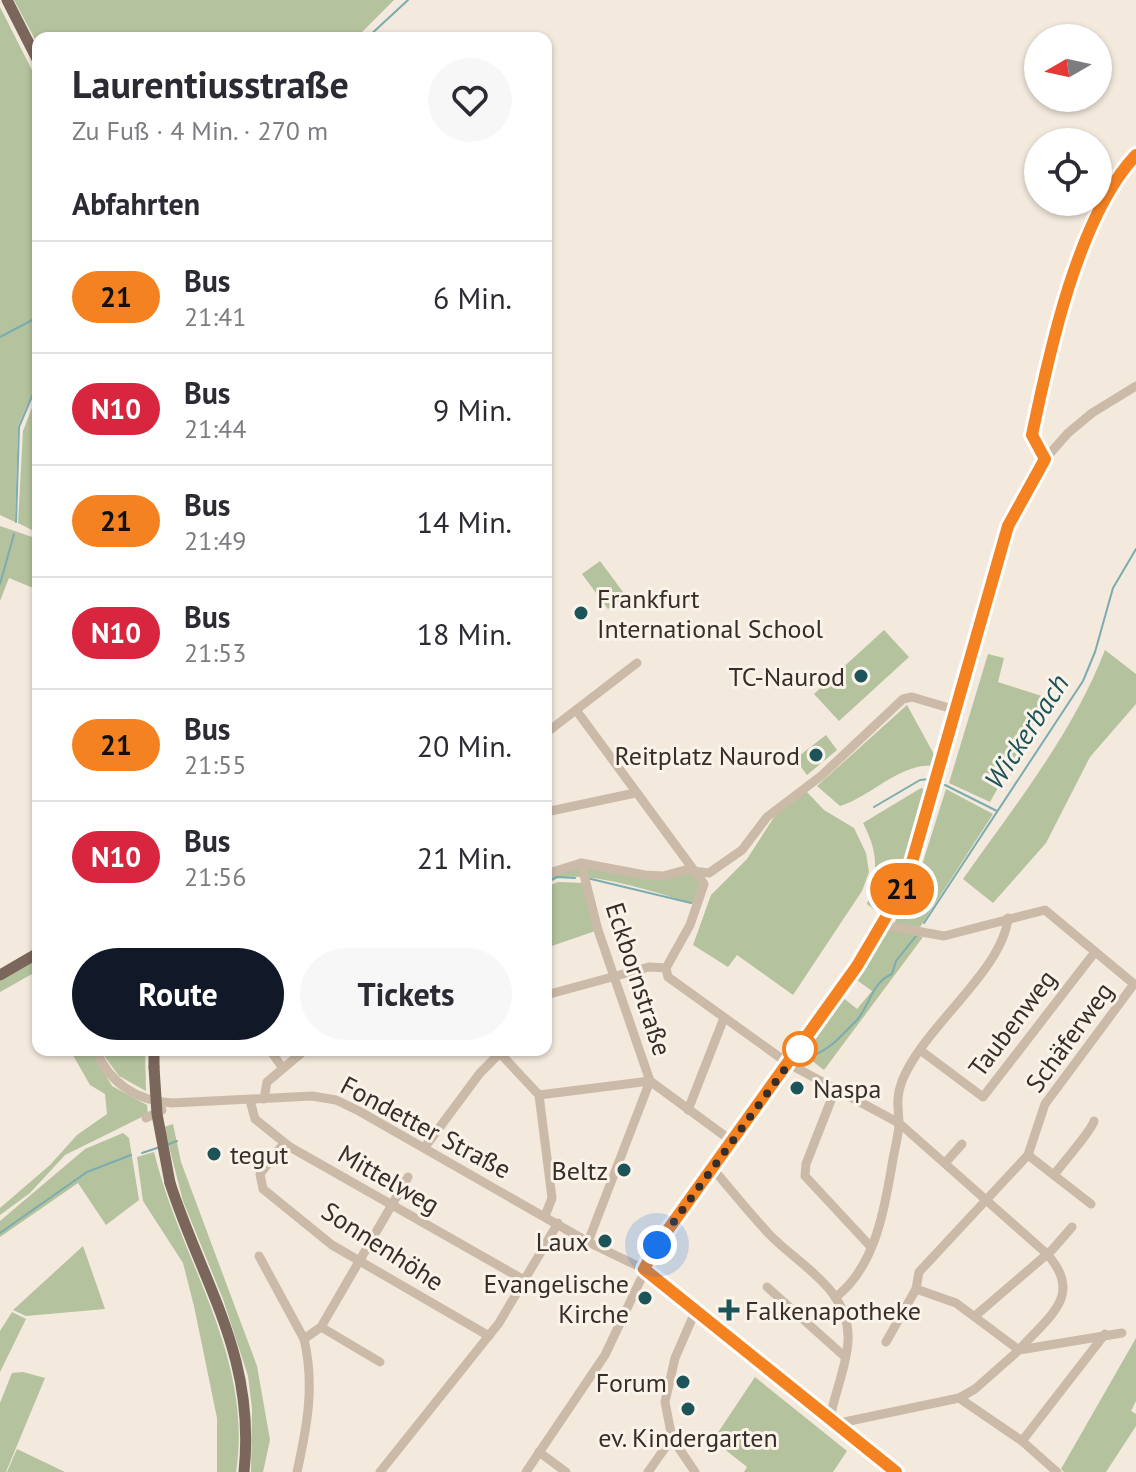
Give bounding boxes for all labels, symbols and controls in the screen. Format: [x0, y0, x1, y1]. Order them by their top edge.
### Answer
north arrow [1024, 24, 1112, 112]
map controls [1024, 24, 1112, 216]
button: heart [428, 58, 512, 142]
text: Laurentiusstraße [72, 59, 349, 108]
text: Zu Fuß · 4 Min. · 270 m [72, 114, 328, 147]
button: locate [1024, 128, 1112, 216]
text: Abfahrten [72, 184, 200, 223]
text: Bus [184, 261, 231, 300]
text: 21 [100, 278, 132, 315]
text: 6 Min. [433, 278, 512, 317]
text: 21:41 [184, 300, 246, 333]
text: Bus [184, 373, 231, 412]
text: N10 [91, 390, 141, 427]
text: 9 Min. [433, 390, 512, 429]
text: 21:44 [184, 412, 246, 445]
text: Bus [184, 485, 231, 524]
text: 21 [100, 502, 132, 539]
text: 14 Min. [417, 502, 512, 541]
text: 21:49 [184, 524, 246, 557]
place label: Frankfurt International School [597, 582, 823, 645]
text: Bus [184, 597, 231, 636]
marker: Frankfurt International School [572, 604, 590, 622]
text: N10 [91, 614, 141, 651]
text: 18 Min. [417, 614, 512, 653]
text: 21:53 [184, 636, 246, 669]
place label: TC-Naurod [728, 660, 845, 693]
water label: Wickerbach [975, 666, 1077, 796]
marker: TC-Naurod [852, 667, 870, 685]
text: Bus [184, 709, 231, 748]
text: 21 [100, 726, 132, 763]
text: 20 Min. [417, 726, 512, 765]
place label: Reitplatz Naurod [614, 739, 800, 772]
marker: Reitplatz Naurod [807, 746, 825, 764]
text: 21:55 [184, 748, 246, 781]
text: Bus [184, 821, 231, 860]
text: N10 [91, 838, 141, 875]
text: 21 Min. [417, 838, 512, 877]
text: 21:56 [184, 860, 246, 893]
line badge: 21 [866, 863, 938, 915]
text: 21 [886, 870, 918, 907]
street label: Eckbornstraße [599, 898, 679, 1060]
button: Route [72, 948, 284, 1040]
button: Tickets [300, 948, 512, 1040]
street label: Taubenweg [961, 963, 1063, 1083]
street label: Schäferweg [1018, 975, 1120, 1099]
unlabelled marker [783, 1032, 817, 1066]
street label: Fondetter Straße [335, 1068, 517, 1186]
place label: Naspa [813, 1072, 881, 1105]
marker: Naspa [788, 1079, 806, 1097]
street label: Mittelweg [333, 1137, 445, 1221]
place label: tegut [230, 1138, 288, 1171]
marker: tegut [205, 1145, 223, 1163]
place label: Beltz [552, 1154, 608, 1187]
marker: Beltz [615, 1161, 633, 1179]
street label: Sonnenhöhe [316, 1194, 450, 1298]
place label: Laux [536, 1225, 589, 1258]
your location [637, 1225, 677, 1265]
marker: Laux [596, 1232, 614, 1250]
place label: Evangelische Kirche [484, 1267, 629, 1330]
marker: Evangelische Kirche [636, 1289, 654, 1307]
place label: Falkenapotheke [745, 1294, 921, 1327]
marker: Falkenapotheke [720, 1301, 738, 1319]
place label: Forum [596, 1366, 667, 1399]
marker: Forum [674, 1373, 692, 1391]
marker: ev. Kindergarten [679, 1400, 697, 1418]
place label: ev. Kindergarten [598, 1421, 778, 1454]

